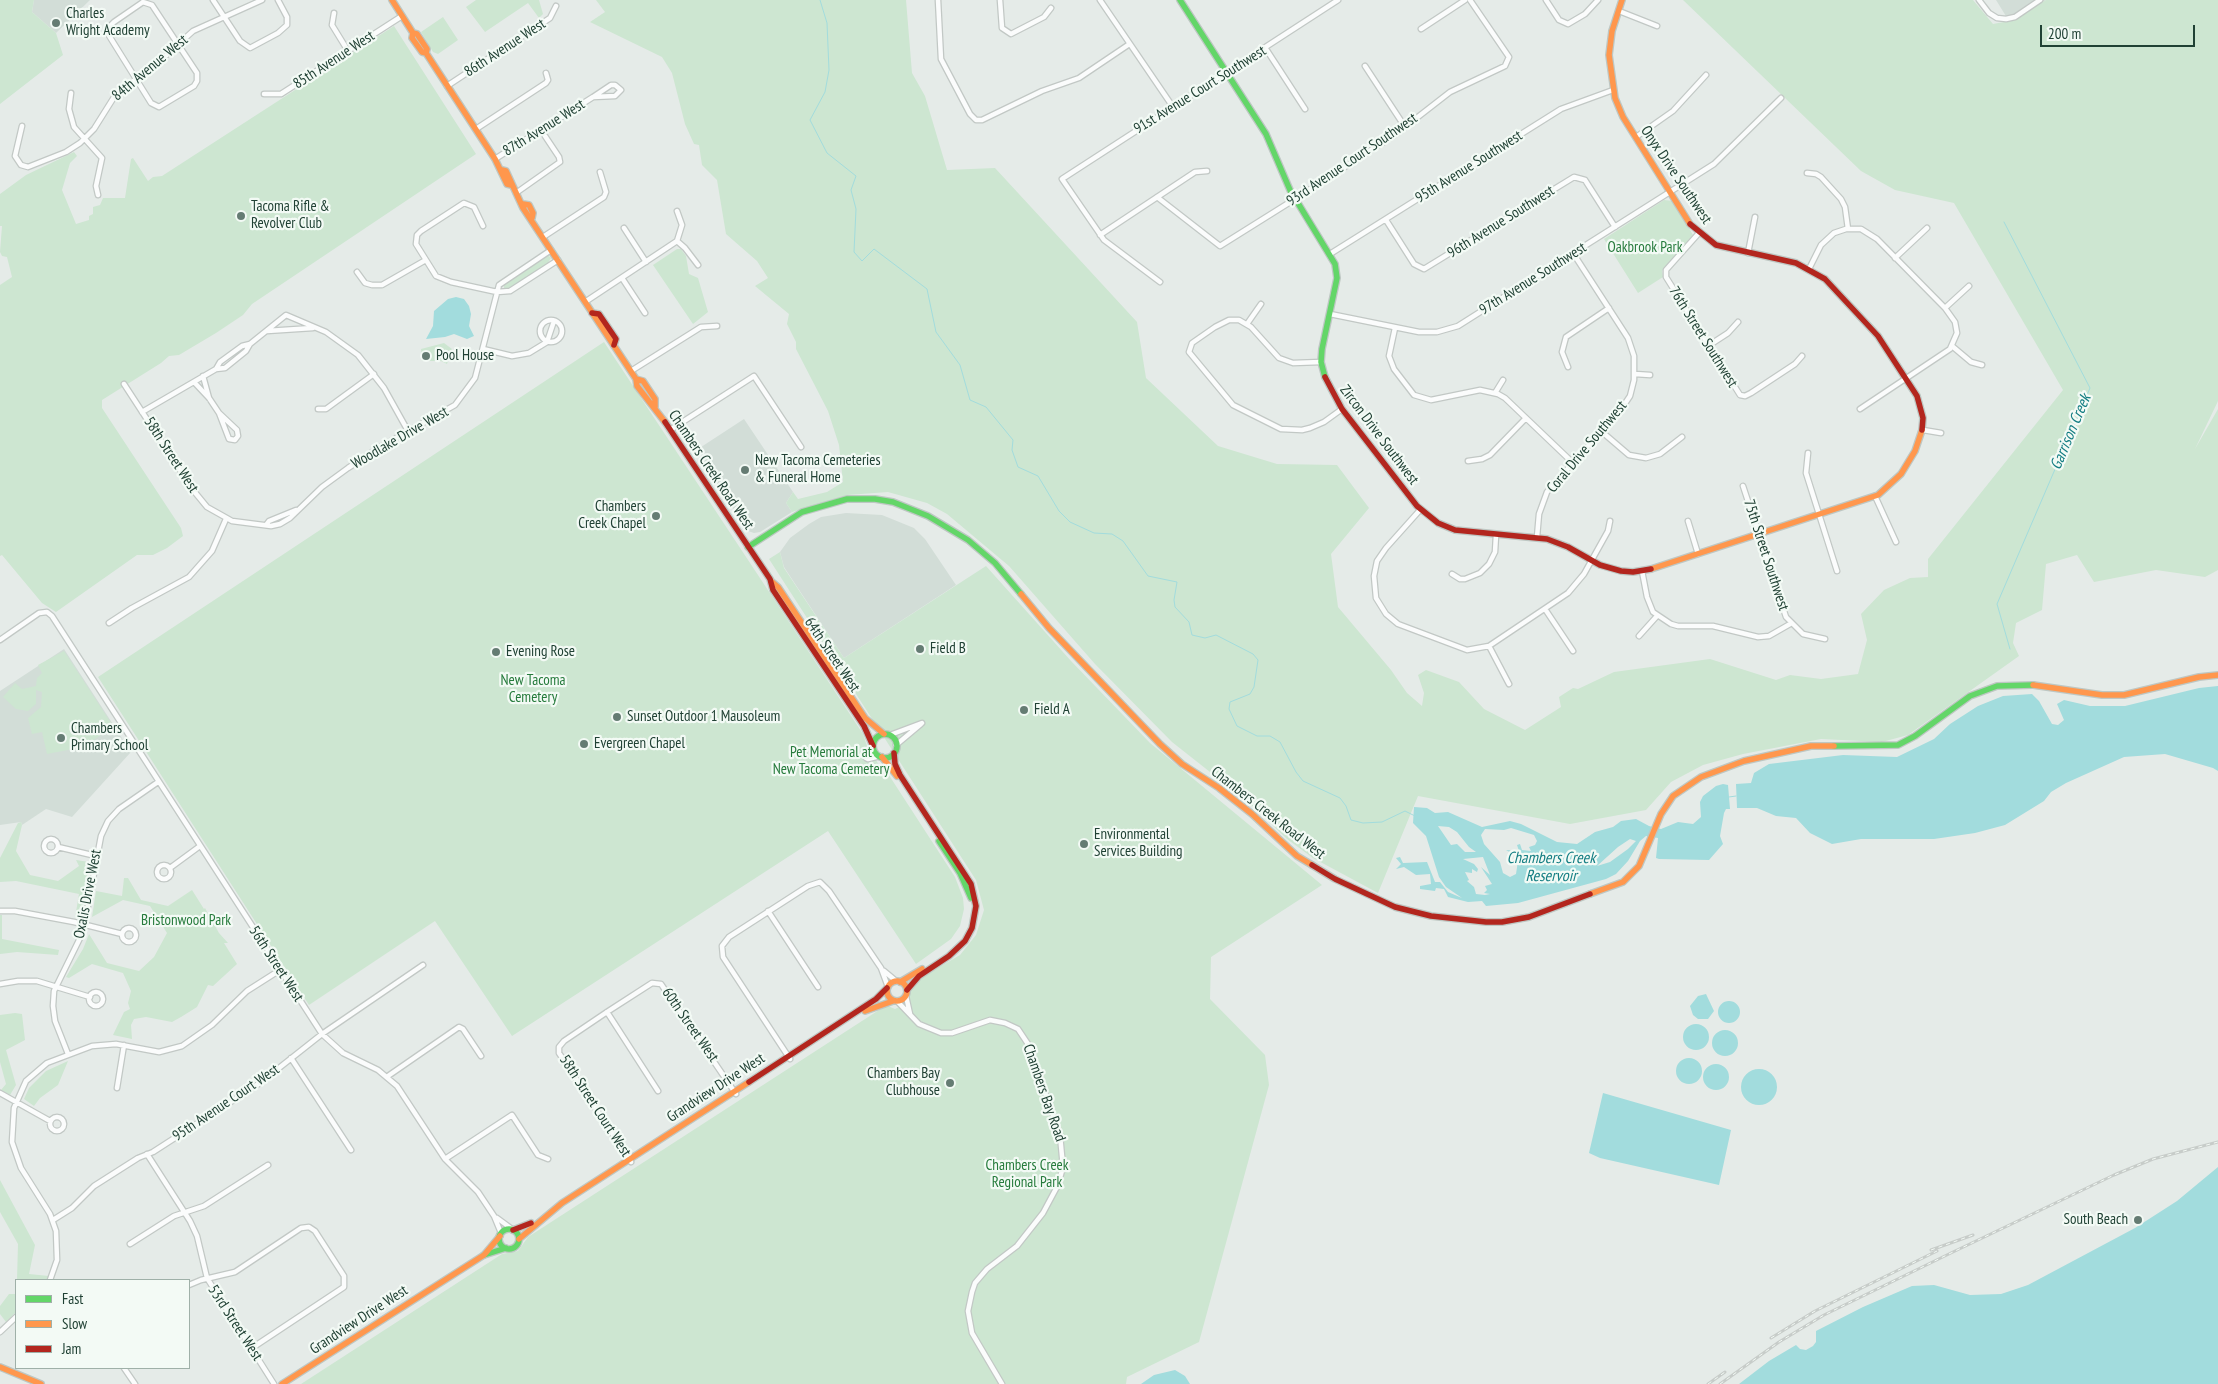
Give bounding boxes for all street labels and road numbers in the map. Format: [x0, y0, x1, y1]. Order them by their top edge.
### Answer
street label: 86th Avenue West [461, 15, 549, 81]
street label: 85th Avenue West [290, 27, 378, 93]
street label: 84th Avenue West [108, 31, 192, 105]
street label: 91st Avenue Court Southwest [1131, 42, 1269, 138]
street label: 87th Avenue West [500, 96, 588, 160]
street label: 93rd Avenue Court Southwest [1283, 110, 1421, 210]
street label: Onyx Drive Southwest [1637, 123, 1715, 227]
street label: 95th Avenue Southwest [1412, 127, 1526, 207]
street label: 96th Avenue Southwest [1444, 182, 1558, 262]
street label: 97th Avenue Southwest [1476, 239, 1590, 319]
street label: 76th Street Southwest [1665, 283, 1741, 391]
street label: Zircon Drive Southwest [1336, 382, 1422, 488]
street label: Coral Drive Southwest [1543, 397, 1631, 497]
street label: Woodlake Drive West [348, 403, 452, 473]
street label: Chambers Creek Road West [664, 407, 758, 533]
street label: 58th Street West [140, 414, 202, 496]
street label: 75th Street Southwest [1740, 497, 1792, 613]
street label: 64th Street West [800, 614, 864, 696]
street label: Chambers Creek Road West [1207, 763, 1329, 863]
street label: Oxalis Drive West [71, 848, 105, 940]
street label: 56th Street West [245, 923, 307, 1005]
street label: 60th Street West [658, 984, 722, 1066]
street label: Chambers Bay Road [1019, 1042, 1069, 1144]
street label: Grandview Drive West [664, 1050, 768, 1126]
street label: 58th Street Court West [555, 1052, 635, 1160]
street label: 95th Avenue Court West [169, 1061, 283, 1145]
street label: 53rd Street West [204, 1282, 266, 1364]
street label: Grandview Drive West [307, 1282, 411, 1358]

